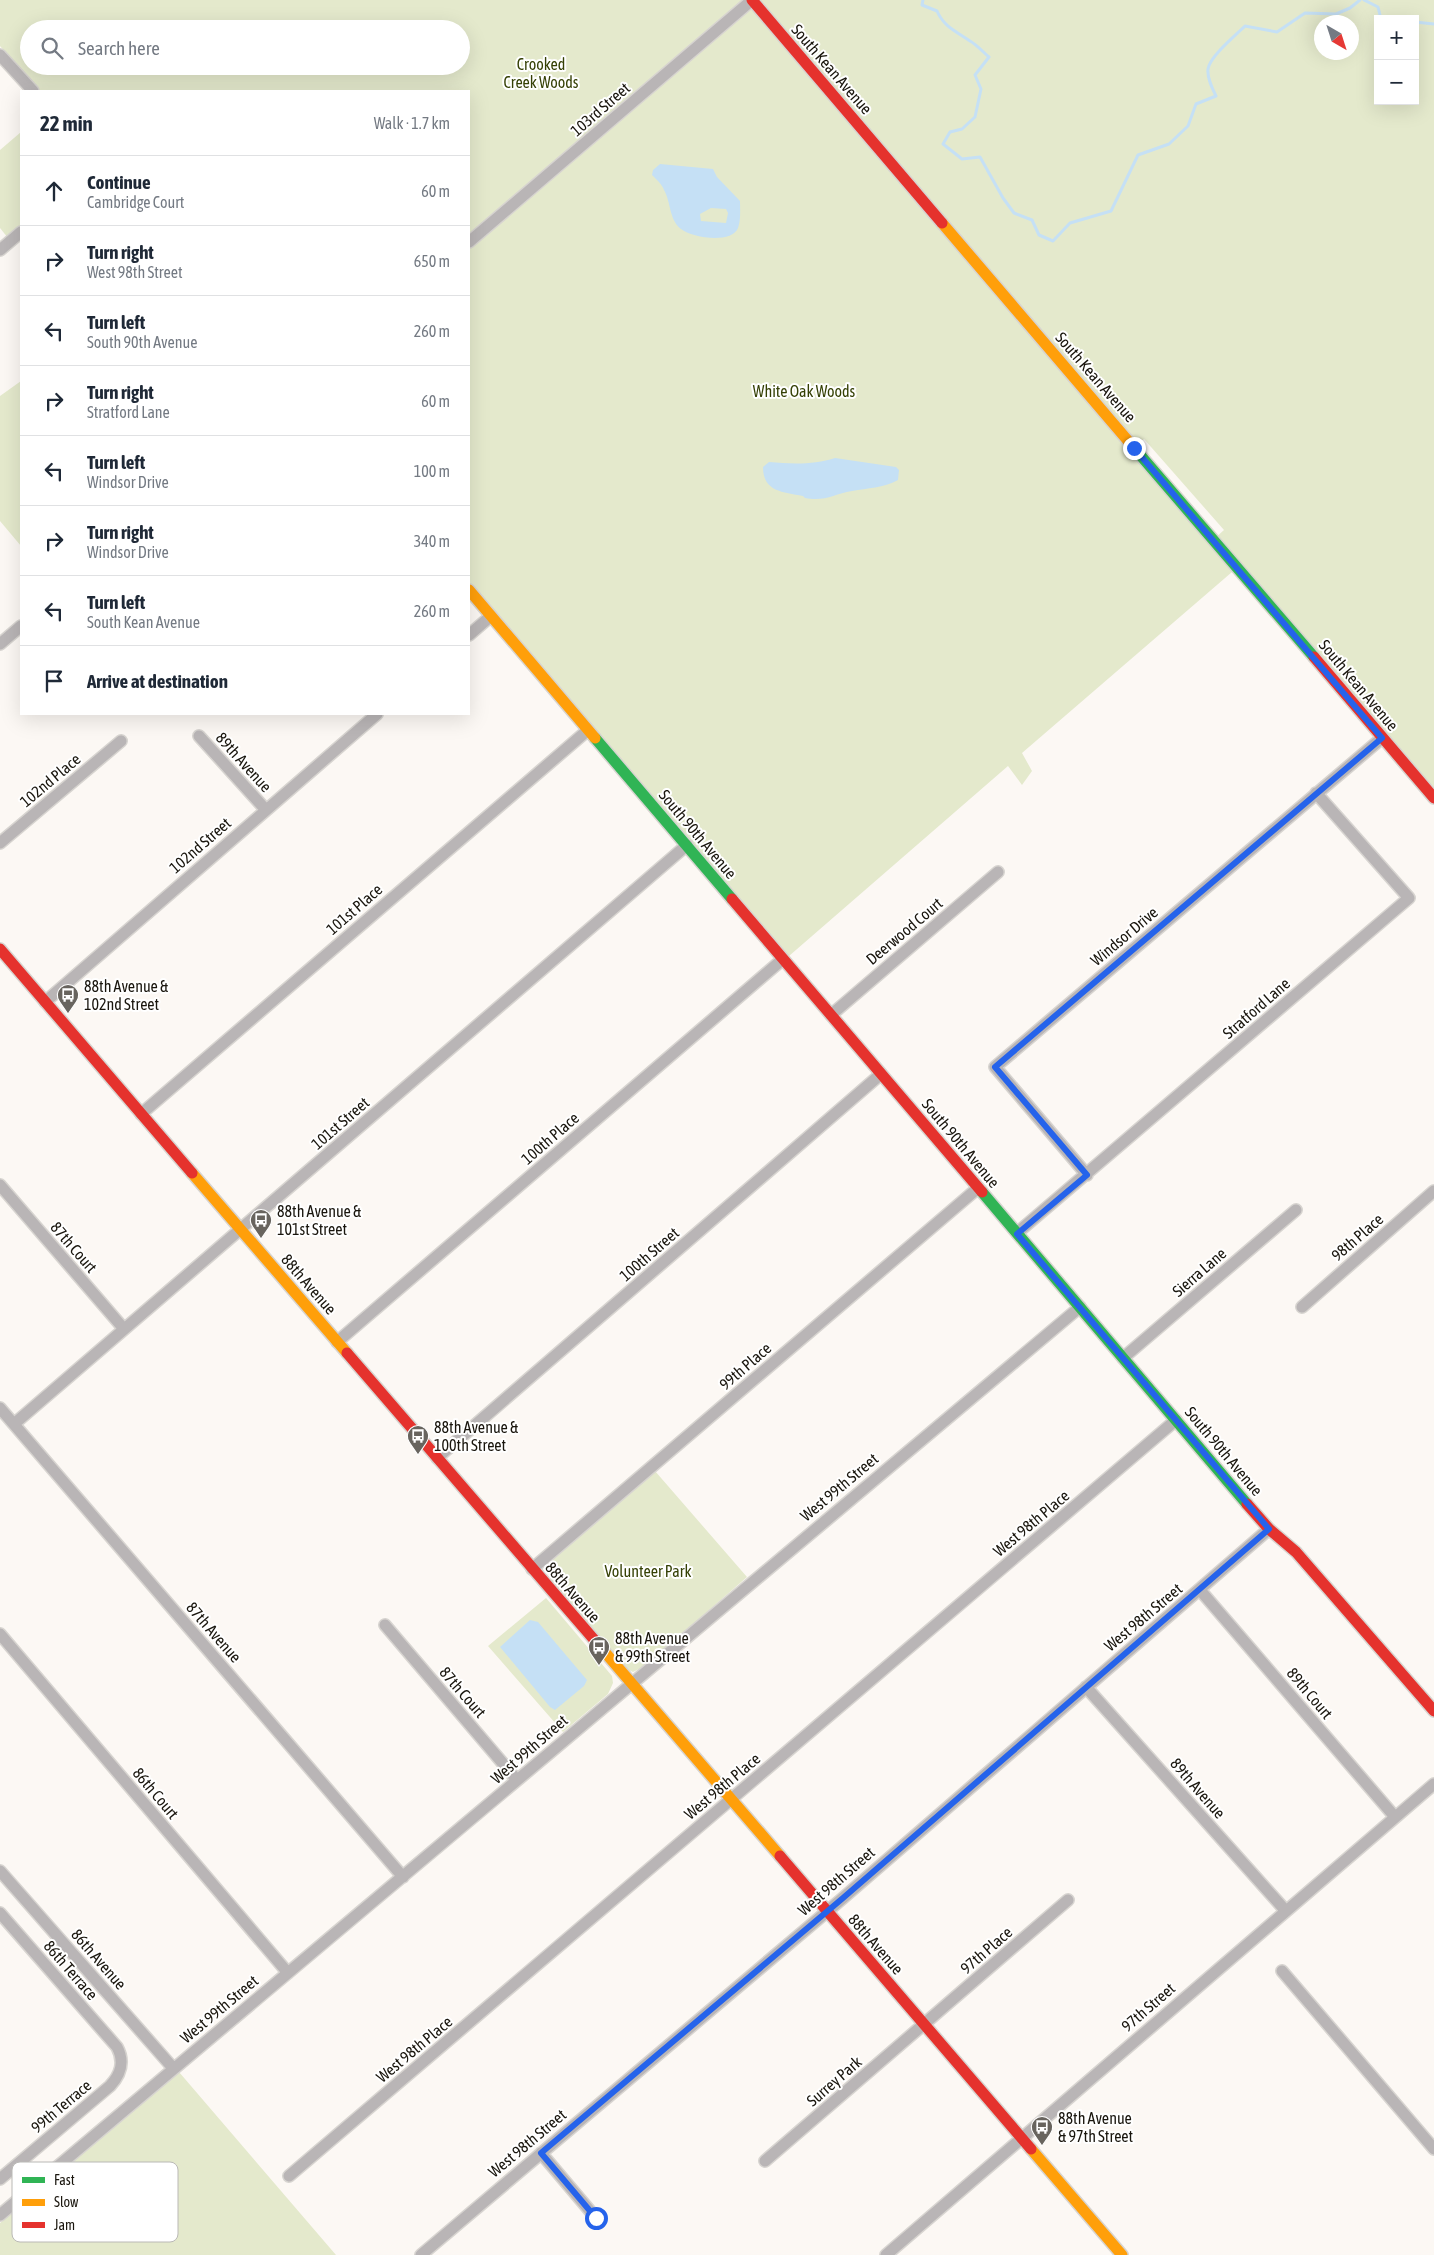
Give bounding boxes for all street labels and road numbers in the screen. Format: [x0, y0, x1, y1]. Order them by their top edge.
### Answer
street label: South Kean Avenue [788, 20, 876, 118]
street label: 103rd Street [567, 78, 633, 139]
street label: South Kean Avenue [1052, 328, 1140, 426]
street label: South Kean Avenue [1316, 636, 1402, 734]
street label: 89th Avenue [213, 729, 275, 795]
street label: 102nd Place [16, 750, 84, 810]
street label: South 90th Avenue [656, 786, 740, 882]
street label: 102nd Street [166, 813, 235, 876]
street label: 101st Place [323, 880, 385, 938]
street label: Deerwood Court [862, 894, 946, 968]
street label: Windsor Drive [1087, 903, 1161, 969]
street label: Stratford Lane [1219, 974, 1293, 1042]
street label: 101st Street [308, 1093, 373, 1153]
street label: South 90th Avenue [919, 1095, 1003, 1191]
street label: 100th Place [518, 1108, 582, 1168]
street label: 98th Place [1328, 1210, 1386, 1264]
street label: 87th Court [47, 1218, 101, 1276]
street label: 100th Street [616, 1223, 682, 1284]
street label: Sierra Lane [1169, 1244, 1229, 1300]
street label: 88th Avenue [278, 1250, 340, 1318]
street label: 99th Place [716, 1339, 774, 1393]
street label: South 90th Avenue [1182, 1403, 1266, 1499]
street label: West 99th Street [797, 1449, 882, 1525]
street label: West 98th Place [990, 1486, 1072, 1560]
street label: 88th Avenue [542, 1558, 604, 1626]
street label: West 98th Street [1101, 1579, 1186, 1655]
street label: 87th Avenue [183, 1598, 245, 1666]
street label: 87th Court [436, 1663, 490, 1721]
street label: 89th Court [1283, 1664, 1337, 1723]
street label: West 99th Street [487, 1711, 571, 1787]
street label: West 98th Place [681, 1749, 763, 1823]
street label: 89th Avenue [1167, 1754, 1229, 1822]
street label: 86th Court [129, 1764, 183, 1823]
street label: West 98th Street [794, 1843, 878, 1919]
street label: 88th Avenue [845, 1910, 907, 1978]
street label: 97th Place [957, 1923, 1015, 1977]
street label: 86th Avenue [68, 1925, 130, 1993]
street label: 86th Terrace [40, 1937, 102, 2003]
street label: West 99th Street [177, 1971, 262, 2047]
street label: 97th Street [1118, 1979, 1179, 2035]
street label: West 98th Place [373, 2012, 455, 2086]
street label: Surrey Park [803, 2052, 866, 2110]
street label: 99th Terrace [27, 2076, 95, 2136]
street label: West 98th Street [485, 2105, 570, 2181]

